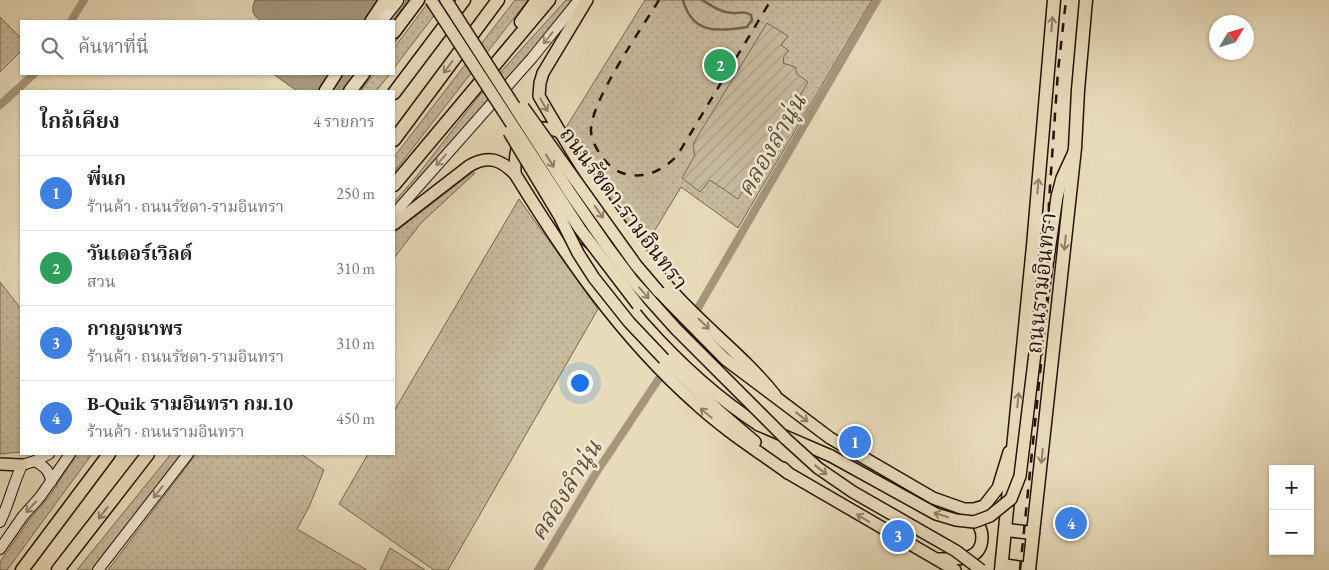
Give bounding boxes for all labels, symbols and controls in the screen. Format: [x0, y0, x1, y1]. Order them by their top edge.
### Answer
north arrow [1209, 15, 1254, 60]
one-way arrow [1047, 16, 1057, 32]
search box [20, 20, 395, 75]
one-way arrow [543, 31, 554, 44]
icon: search [38, 34, 66, 62]
text: ค้นหาที่นี่ [78, 34, 149, 59]
pin: 2 [704, 46, 736, 84]
one-way arrow [443, 60, 454, 73]
water label: คลองลำนุ่น [729, 88, 814, 202]
one-way arrow [540, 97, 550, 111]
text: ใกล้เคียง [40, 107, 120, 134]
text: 4 รายการ [313, 111, 375, 132]
street label: ถนนรัชดา-รามอินทรา [553, 121, 695, 295]
one-way arrow [436, 154, 447, 167]
one-way arrow [545, 154, 555, 168]
text: พี่นก [87, 166, 126, 191]
one-way arrow [1034, 178, 1043, 194]
text: 1 [52, 183, 60, 204]
text: 250 m [336, 183, 375, 204]
text: ร้านค้า · ถนนรัชดา-รามอินทรา [87, 196, 284, 217]
one-way arrow [594, 205, 604, 219]
street label: ถนนรามอินทรา [1019, 211, 1063, 355]
one-way arrow [1060, 234, 1070, 250]
text: วันเดอร์เวิลด์ [87, 241, 192, 266]
text: 2 [52, 258, 60, 279]
text: 310 m [336, 258, 375, 279]
text: สวน [87, 271, 116, 292]
one-way arrow [638, 287, 650, 300]
text: กาญจนาพร [87, 316, 183, 341]
one-way arrow [698, 318, 711, 330]
text: 3 [52, 333, 60, 354]
text: 310 m [336, 333, 375, 354]
text: ร้านค้า · ถนนรัชดา-รามอินทรา [87, 346, 284, 367]
your location [567, 370, 593, 396]
text: B-Quik รามอินทรา กม.10 [87, 391, 293, 416]
one-way arrow [1013, 392, 1023, 408]
one-way arrow [700, 407, 713, 419]
text: 4 [52, 408, 60, 429]
text: 450 m [336, 408, 375, 429]
one-way arrow [795, 411, 808, 422]
text: ร้านค้า · ถนนรามอินทรา [87, 421, 244, 442]
pin: 1 [839, 423, 871, 461]
water label: คลองลำนุ่น [522, 434, 609, 547]
one-way arrow [1037, 448, 1047, 464]
one-way arrow [814, 464, 827, 475]
map controls [1269, 465, 1314, 555]
button: + [1269, 465, 1314, 510]
one-way arrow [153, 485, 163, 499]
one-way arrow [25, 501, 37, 513]
pin: 4 [1055, 504, 1087, 542]
one-way arrow [97, 506, 108, 519]
one-way arrow [934, 510, 950, 520]
button: − [1269, 510, 1314, 555]
one-way arrow [857, 512, 871, 522]
pin: 3 [882, 517, 914, 555]

